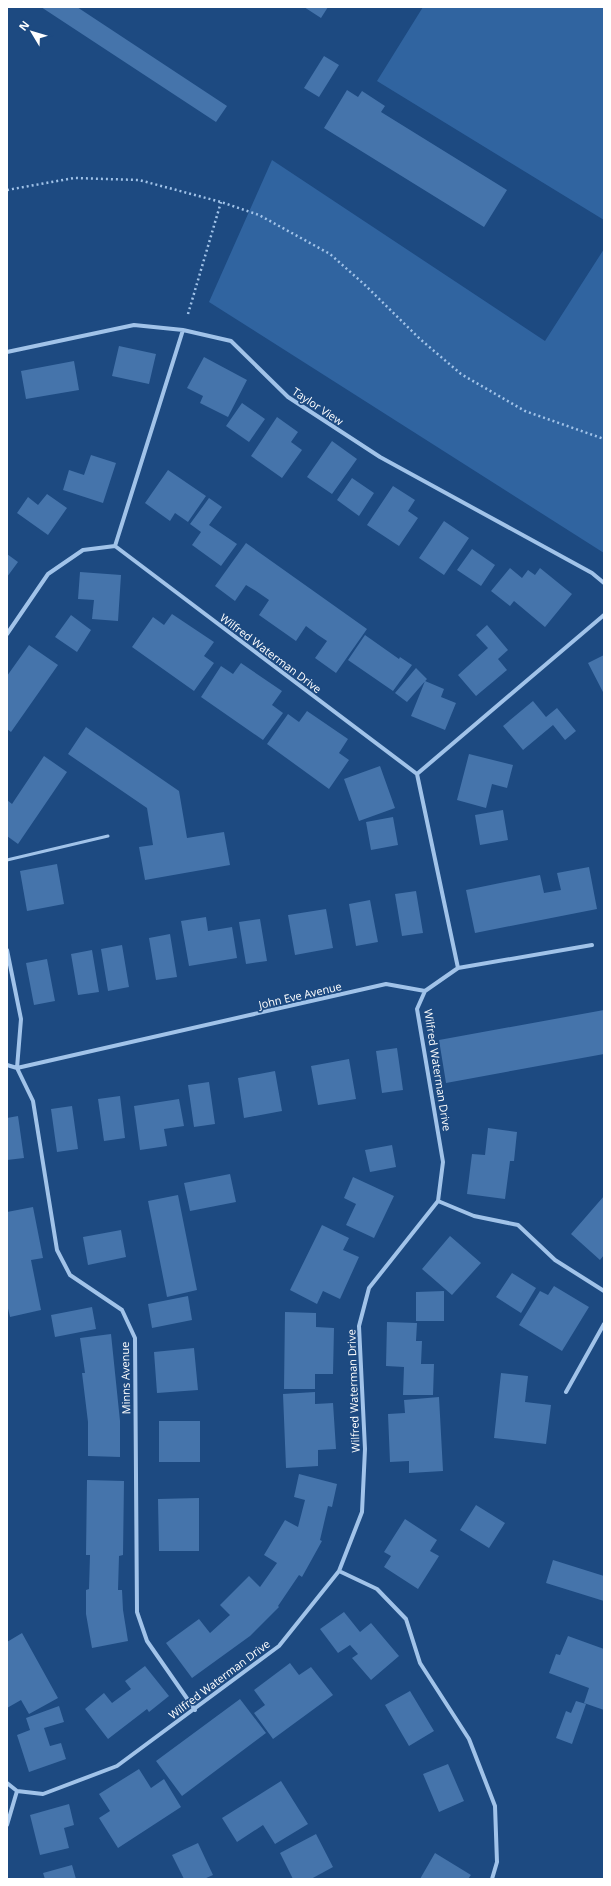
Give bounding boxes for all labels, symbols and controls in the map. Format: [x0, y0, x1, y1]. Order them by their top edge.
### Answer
north arrow [12, 12, 52, 52]
text: N [15, 17, 32, 34]
street label: Taylor View [290, 383, 347, 429]
street label: Wilfred Waterman Drive [217, 610, 325, 696]
street label: John Eve Avenue [256, 978, 343, 1012]
street label: Wilfred Waterman Drive [421, 1008, 455, 1132]
street label: Wilfred Waterman Drive [343, 1329, 363, 1453]
street label: Minns Avenue [117, 1342, 133, 1414]
street label: Wilfred Waterman Drive [165, 1636, 273, 1722]

